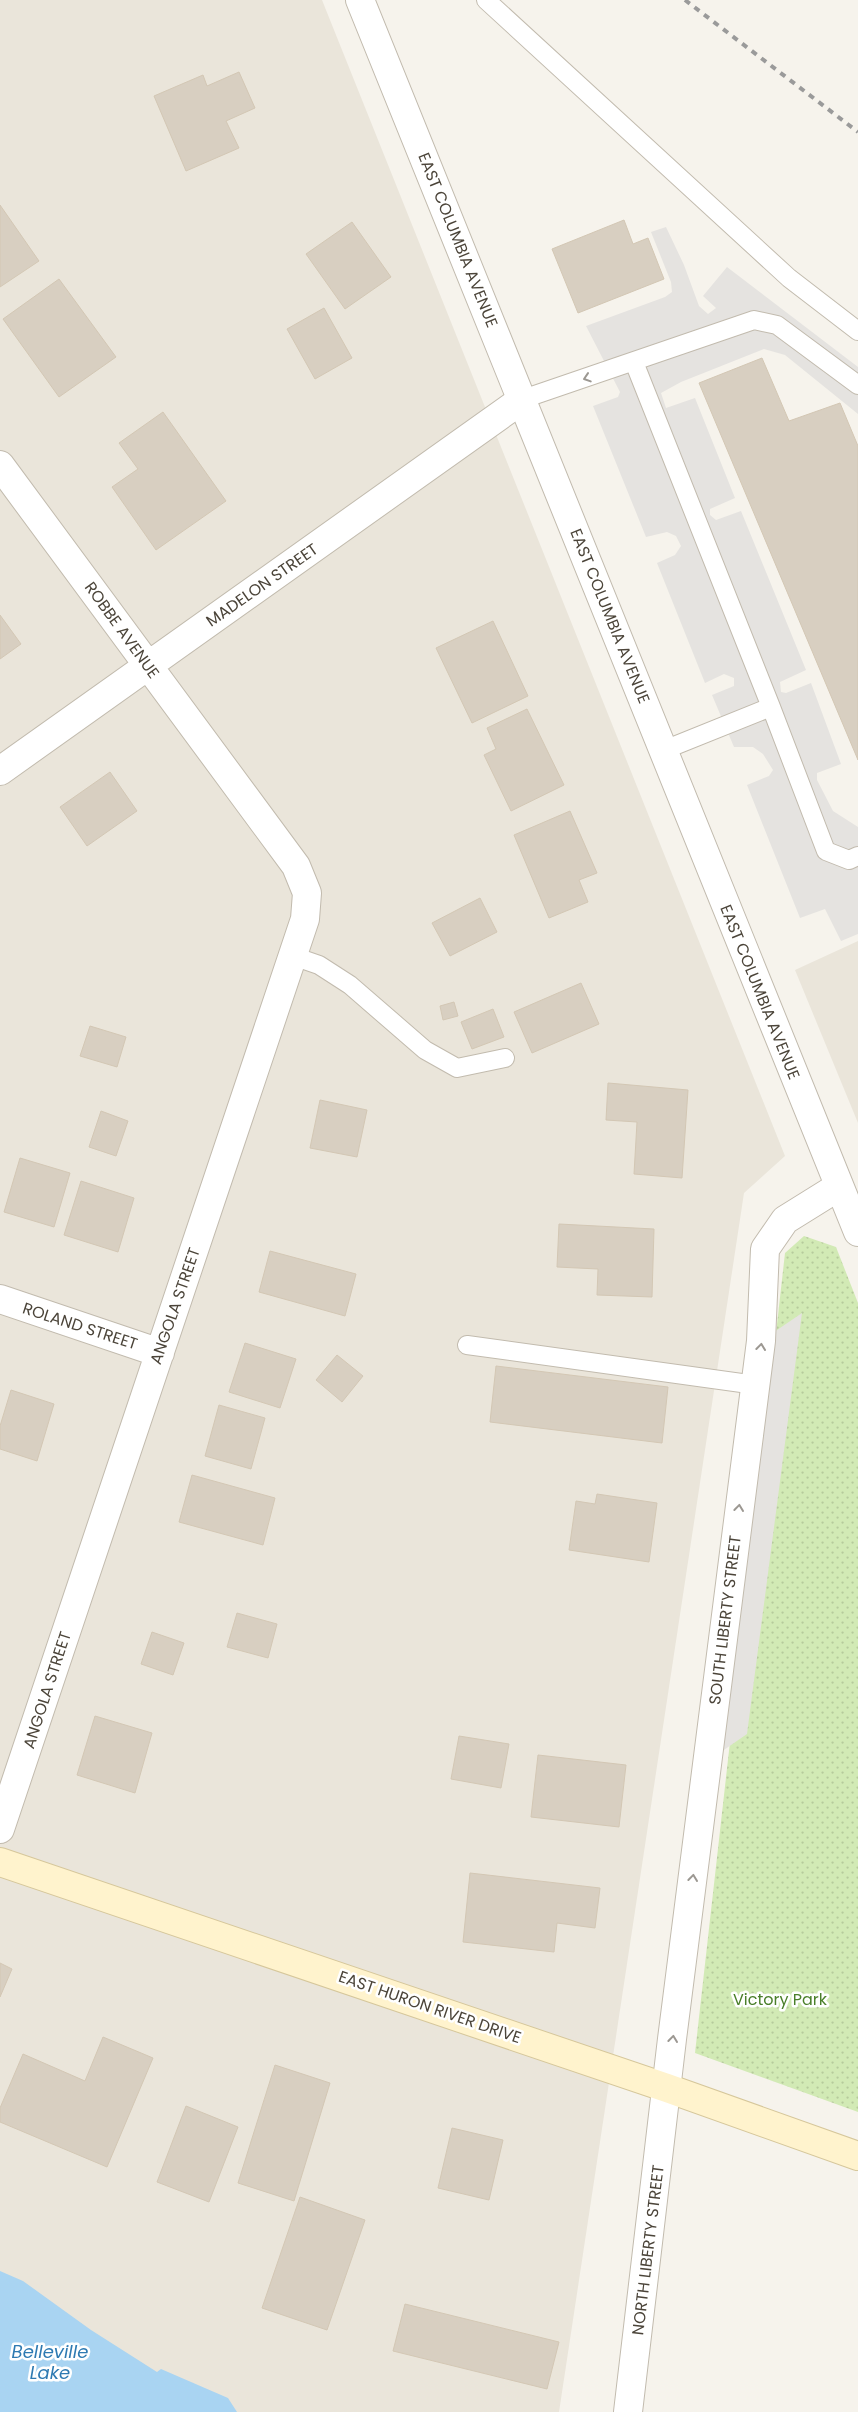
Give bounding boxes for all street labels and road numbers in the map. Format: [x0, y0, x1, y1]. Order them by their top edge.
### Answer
street label: EAST COLUMBIA AVENUE [412, 149, 504, 331]
street label: EAST COLUMBIA AVENUE [564, 525, 656, 707]
street label: MADELON STREET [201, 538, 323, 632]
street label: ROBBE AVENUE [79, 577, 165, 683]
street label: EAST COLUMBIA AVENUE [714, 901, 806, 1083]
street label: ANGOLA STREET [144, 1244, 206, 1367]
street label: ROLAND STREET [20, 1297, 141, 1356]
street label: SOUTH LIBERTY STREET [703, 1534, 747, 1706]
street label: ANGOLA STREET [17, 1628, 77, 1752]
street label: EAST HURON RIVER DRIVE [336, 1965, 524, 2049]
street label: NORTH LIBERTY STREET [626, 2163, 670, 2336]

